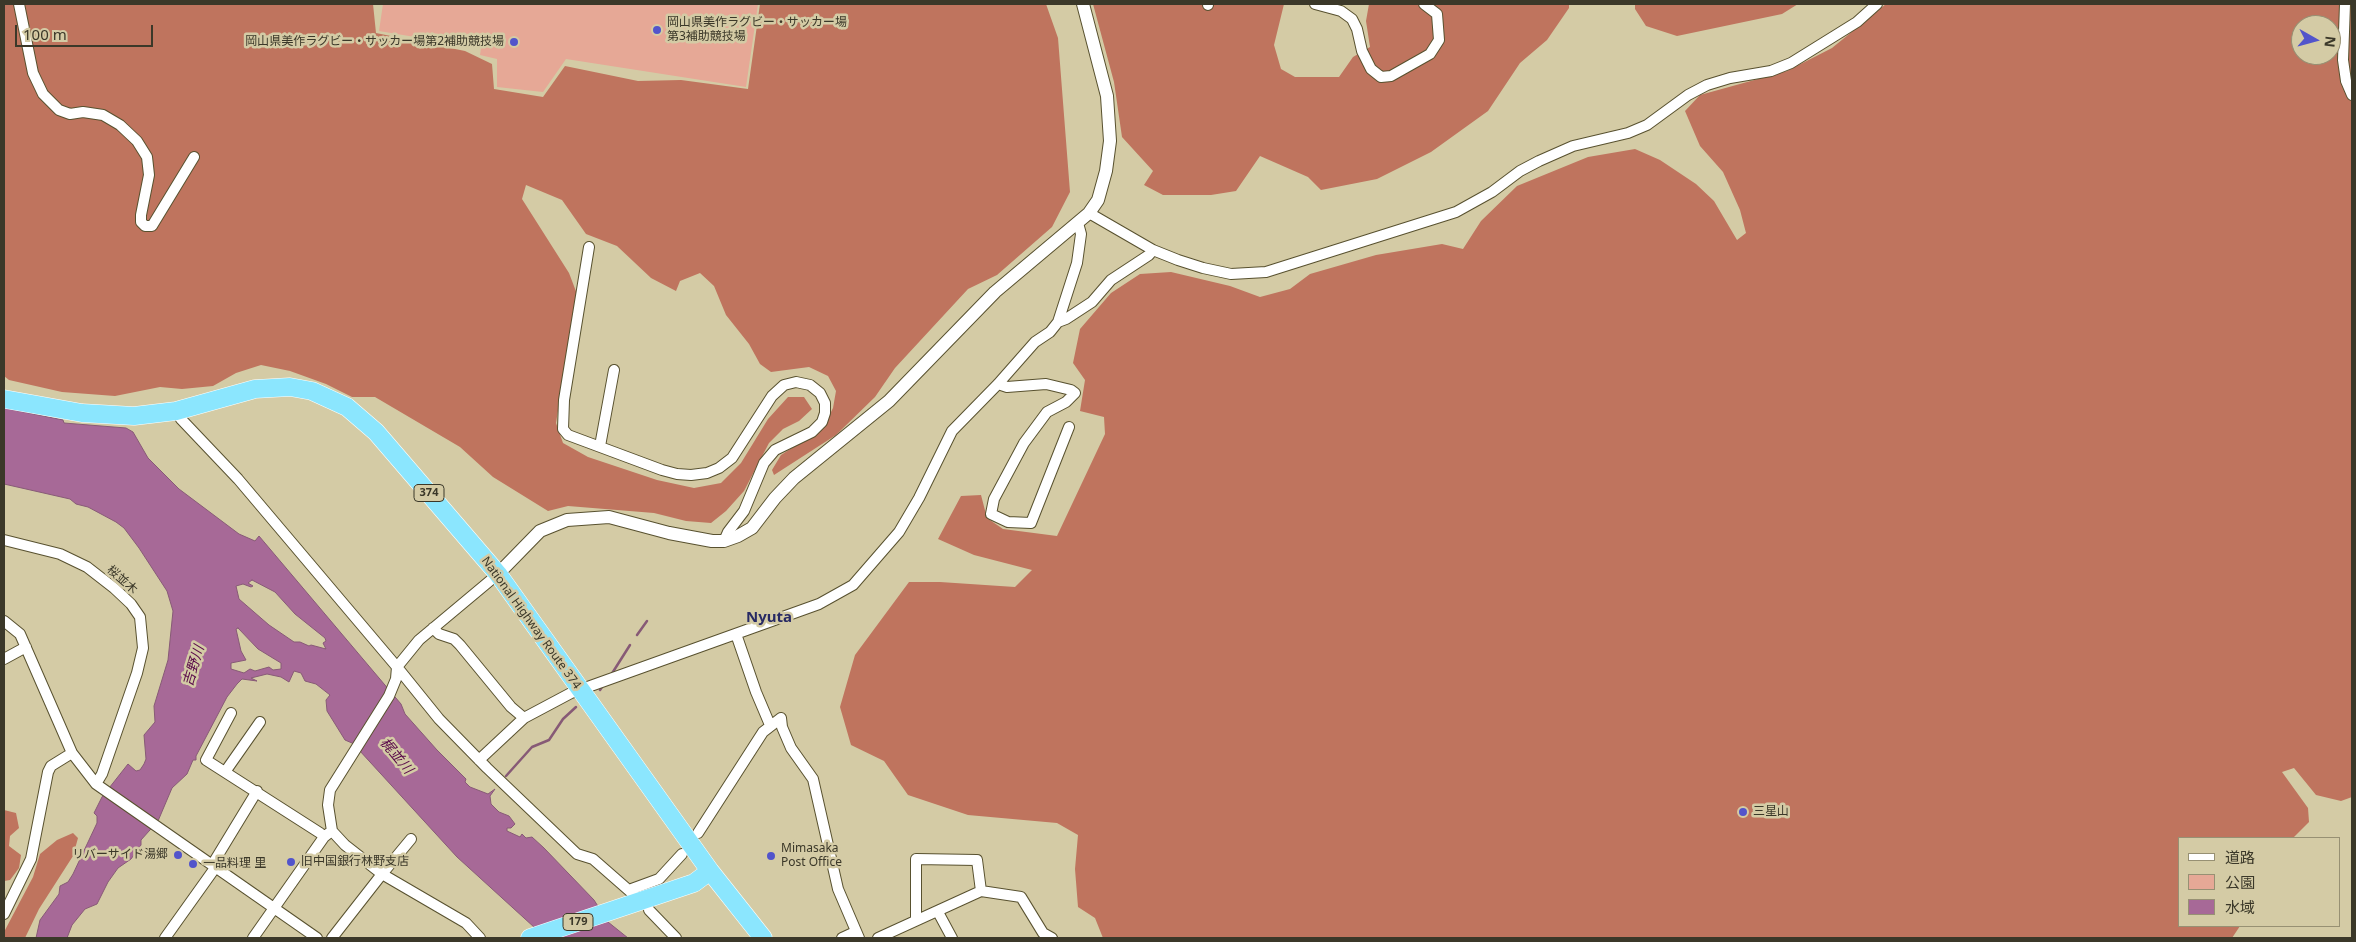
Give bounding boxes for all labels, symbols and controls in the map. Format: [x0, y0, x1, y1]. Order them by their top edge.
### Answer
scale bar [18, 15, 155, 47]
north arrow [2291, 15, 2341, 65]
place label: 岡山県美作ラグビー・サッカー場 第3補助競技場 [667, 16, 847, 44]
text: 100 m [23, 24, 67, 44]
marker: 岡山県美作ラグビー・サッカー場 第3補助競技場 [651, 24, 663, 36]
place label: 岡山県美作ラグビー・サッカー場第2補助競技場 [245, 35, 504, 49]
text: N [2320, 35, 2341, 49]
marker: 岡山県美作ラグビー・サッカー場第2補助競技場 [508, 36, 520, 48]
road number: 374 [414, 484, 444, 502]
street label: National Highway Route 374 [478, 554, 584, 692]
street label: 桜並木 [104, 563, 140, 597]
district label: Nyuta [746, 609, 792, 627]
water label: 吉野川 [180, 643, 208, 689]
water label: 梶並川 [376, 735, 416, 777]
place label: 三星山 [1753, 805, 1789, 819]
marker: 三星山 [1737, 806, 1749, 818]
legend [2178, 837, 2341, 927]
place label: Mimasaka Post Office [781, 842, 842, 870]
text: 道路 [2225, 847, 2255, 867]
place label: リバーサイド湯郷 [72, 848, 168, 862]
marker: リバーサイド湯郷 [172, 849, 184, 861]
marker: Mimasaka Post Office [765, 850, 777, 862]
place label: 旧中国銀行林野支店 [301, 855, 409, 869]
marker: 旧中国銀行林野支店 [285, 856, 297, 868]
place label: 一品料理 里 [203, 857, 266, 871]
marker: 一品料理 里 [187, 858, 199, 870]
text: 公園 [2225, 872, 2255, 892]
text: 水域 [2225, 897, 2255, 917]
road number: 179 [563, 914, 593, 930]

